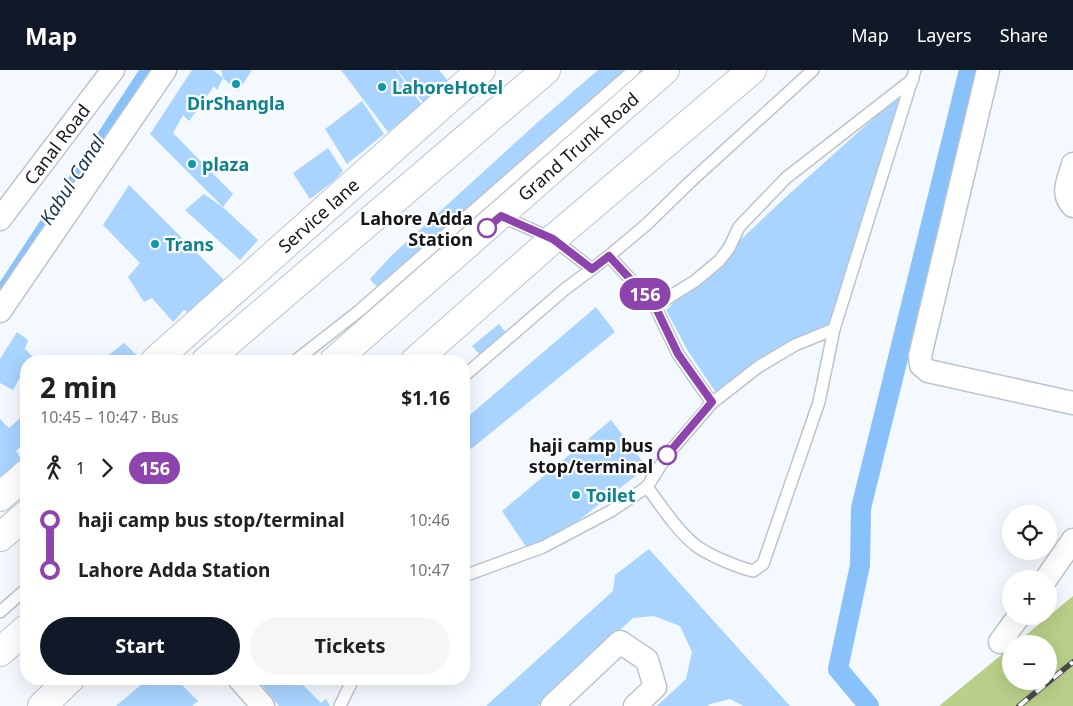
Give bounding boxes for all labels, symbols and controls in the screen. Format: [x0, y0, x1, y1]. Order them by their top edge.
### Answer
text: Map [25, 19, 77, 52]
text: Map [851, 23, 889, 47]
text: Layers [917, 23, 972, 47]
text: Share [1000, 23, 1048, 47]
place label: LahoreHotel [392, 75, 503, 99]
marker: DirShangla [230, 78, 242, 90]
marker: LahoreHotel [376, 81, 388, 93]
street label: Grand Trunk Road [512, 87, 644, 206]
place label: DirShangla [187, 91, 285, 115]
street label: Canal Road [18, 99, 95, 189]
water label: Kabul Canal [33, 129, 111, 230]
place label: plaza [202, 152, 249, 176]
marker: plaza [186, 158, 198, 170]
street label: Service lane [273, 173, 364, 258]
place label: Lahore Adda Station [360, 206, 473, 251]
marker: Lahore Adda Station [477, 218, 497, 238]
place label: Trans [165, 232, 214, 256]
marker: Trans [149, 238, 161, 250]
line badge: 156 [616, 278, 674, 310]
text: 156 [630, 282, 660, 306]
text: 2 min [40, 368, 117, 406]
text: $1.16 [401, 385, 450, 411]
text: 10:45 – 10:47 · Bus [40, 406, 179, 428]
place label: haji camp bus stop/terminal [529, 433, 653, 478]
marker: haji camp bus stop/terminal [657, 445, 677, 465]
icon: walk [40, 454, 68, 482]
icon: forward [93, 454, 121, 482]
text: 156 [139, 456, 170, 480]
text: 1 [76, 457, 85, 479]
place label: Toilet [586, 483, 636, 507]
marker: Toilet [570, 489, 582, 501]
map controls [1002, 505, 1057, 690]
button: locate [1002, 505, 1057, 560]
text: haji camp bus stop/terminal [78, 507, 345, 533]
text: 10:46 [409, 509, 450, 531]
text: Lahore Adda Station [78, 557, 270, 583]
text: 10:47 [409, 559, 450, 581]
button: + [1002, 570, 1057, 625]
button: Start [40, 617, 240, 675]
button: Tickets [250, 617, 450, 675]
button: − [1002, 635, 1057, 690]

